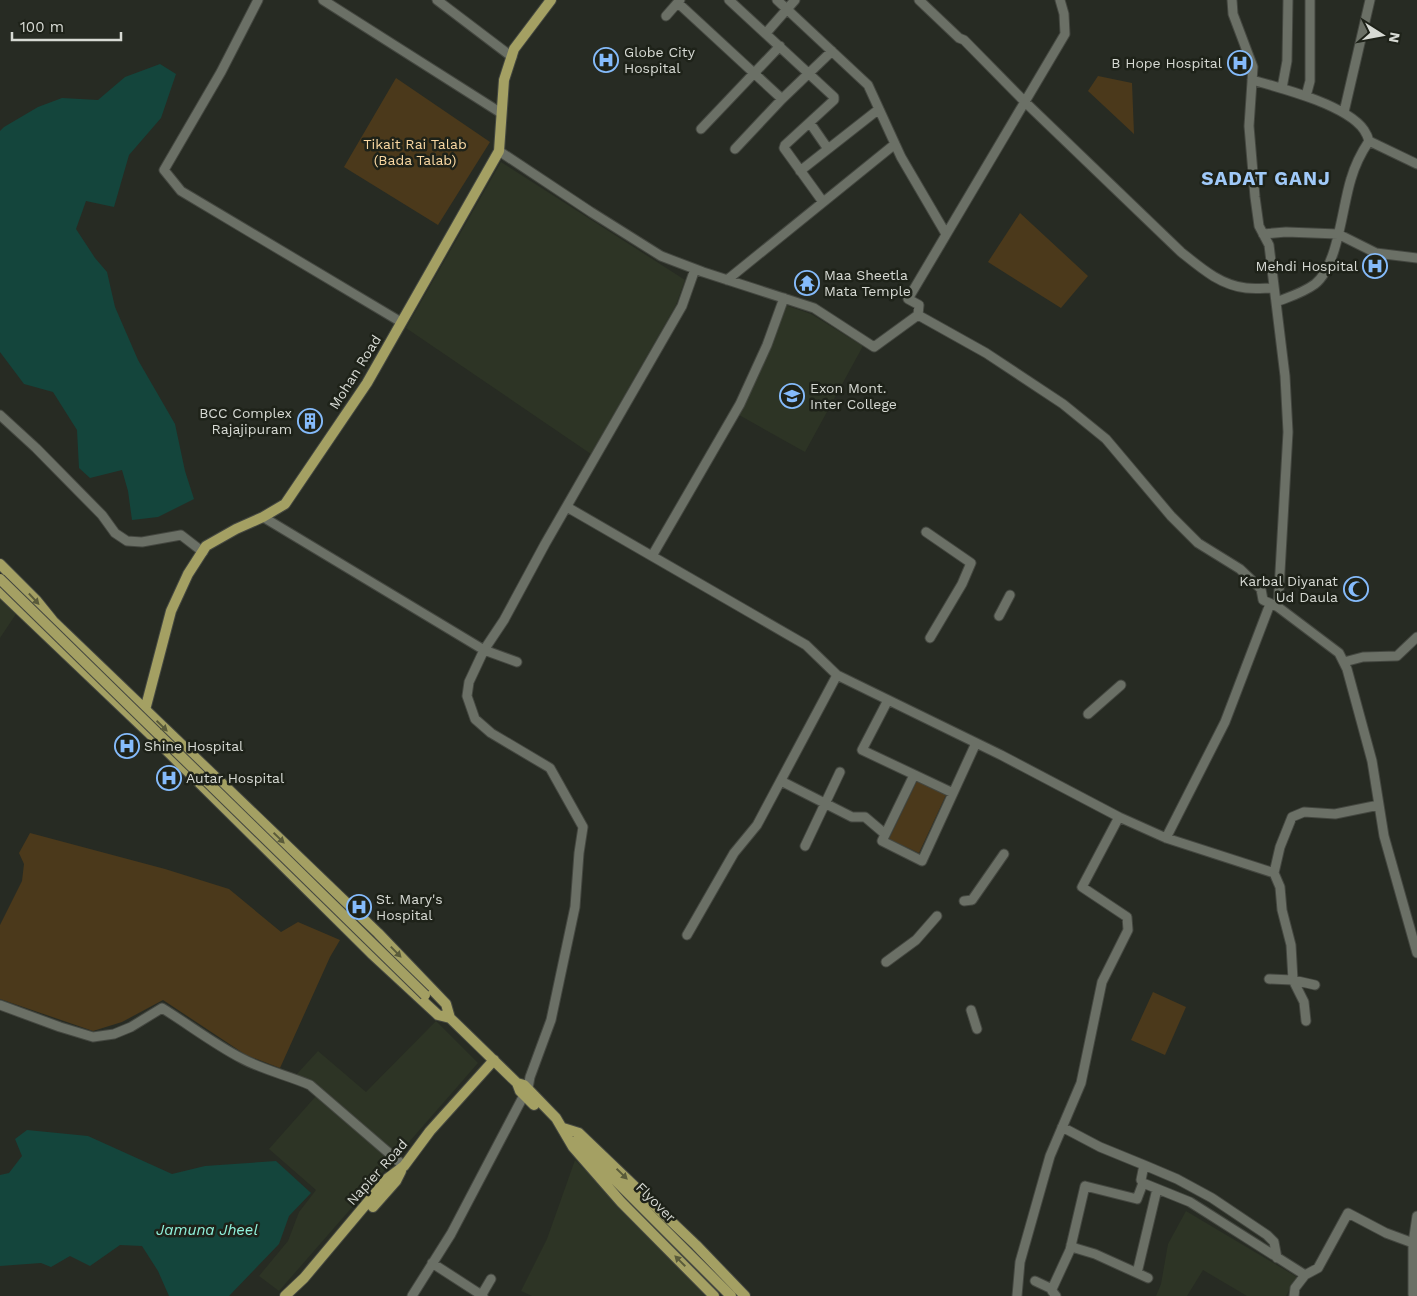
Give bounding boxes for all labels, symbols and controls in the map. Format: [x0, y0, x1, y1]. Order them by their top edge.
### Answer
scale bar [12, 10, 121, 42]
north arrow [1357, 10, 1407, 60]
text: 100 m [20, 18, 64, 36]
text: N [1386, 31, 1404, 44]
place label: Globe City Hospital [624, 44, 696, 76]
hospital icon: Globe City Hospital [593, 47, 619, 73]
hospital icon: B Hope Hospital [1227, 50, 1253, 76]
place label: B Hope Hospital [1111, 55, 1223, 71]
park label: Tikait Rai Talab (Bada Talab) [363, 136, 467, 168]
district label: SADAT GANJ [1201, 167, 1331, 190]
hospital icon: Mehdi Hospital [1362, 253, 1388, 279]
place label: Mehdi Hospital [1256, 258, 1359, 274]
place label: Maa Sheetla Mata Temple [824, 267, 911, 299]
temple icon: Maa Sheetla Mata Temple [794, 270, 820, 296]
street label: Mohan Road [326, 332, 384, 412]
place label: Exon Mont. Inter College [810, 380, 897, 412]
school or university icon: Exon Mont. Inter College [779, 383, 805, 409]
place label: BCC Complex Rajajipuram [199, 405, 292, 437]
building icon: BCC Complex Rajajipuram [297, 408, 323, 434]
place label: Karbal Diyanat Ud Daula [1239, 573, 1338, 605]
mosque icon: Karbal Diyanat Ud Daula [1343, 576, 1369, 602]
one-way arrow [28, 593, 40, 605]
one-way arrow [155, 720, 167, 732]
hospital icon: Shine Hospital [114, 733, 140, 759]
place label: Shine Hospital [144, 738, 244, 754]
hospital icon: Autar Hospital [156, 765, 182, 791]
place label: Autar Hospital [186, 770, 285, 786]
one-way arrow [273, 832, 285, 844]
place label: St. Mary's Hospital [376, 891, 443, 923]
hospital icon: St. Mary's Hospital [346, 894, 372, 920]
one-way arrow [390, 945, 402, 957]
street label: Napier Road [343, 1136, 411, 1208]
one-way arrow [616, 1168, 628, 1180]
street label: Flyover [633, 1179, 679, 1225]
water label: Jamuna Jheel [156, 1221, 258, 1239]
one-way arrow [674, 1255, 686, 1267]

